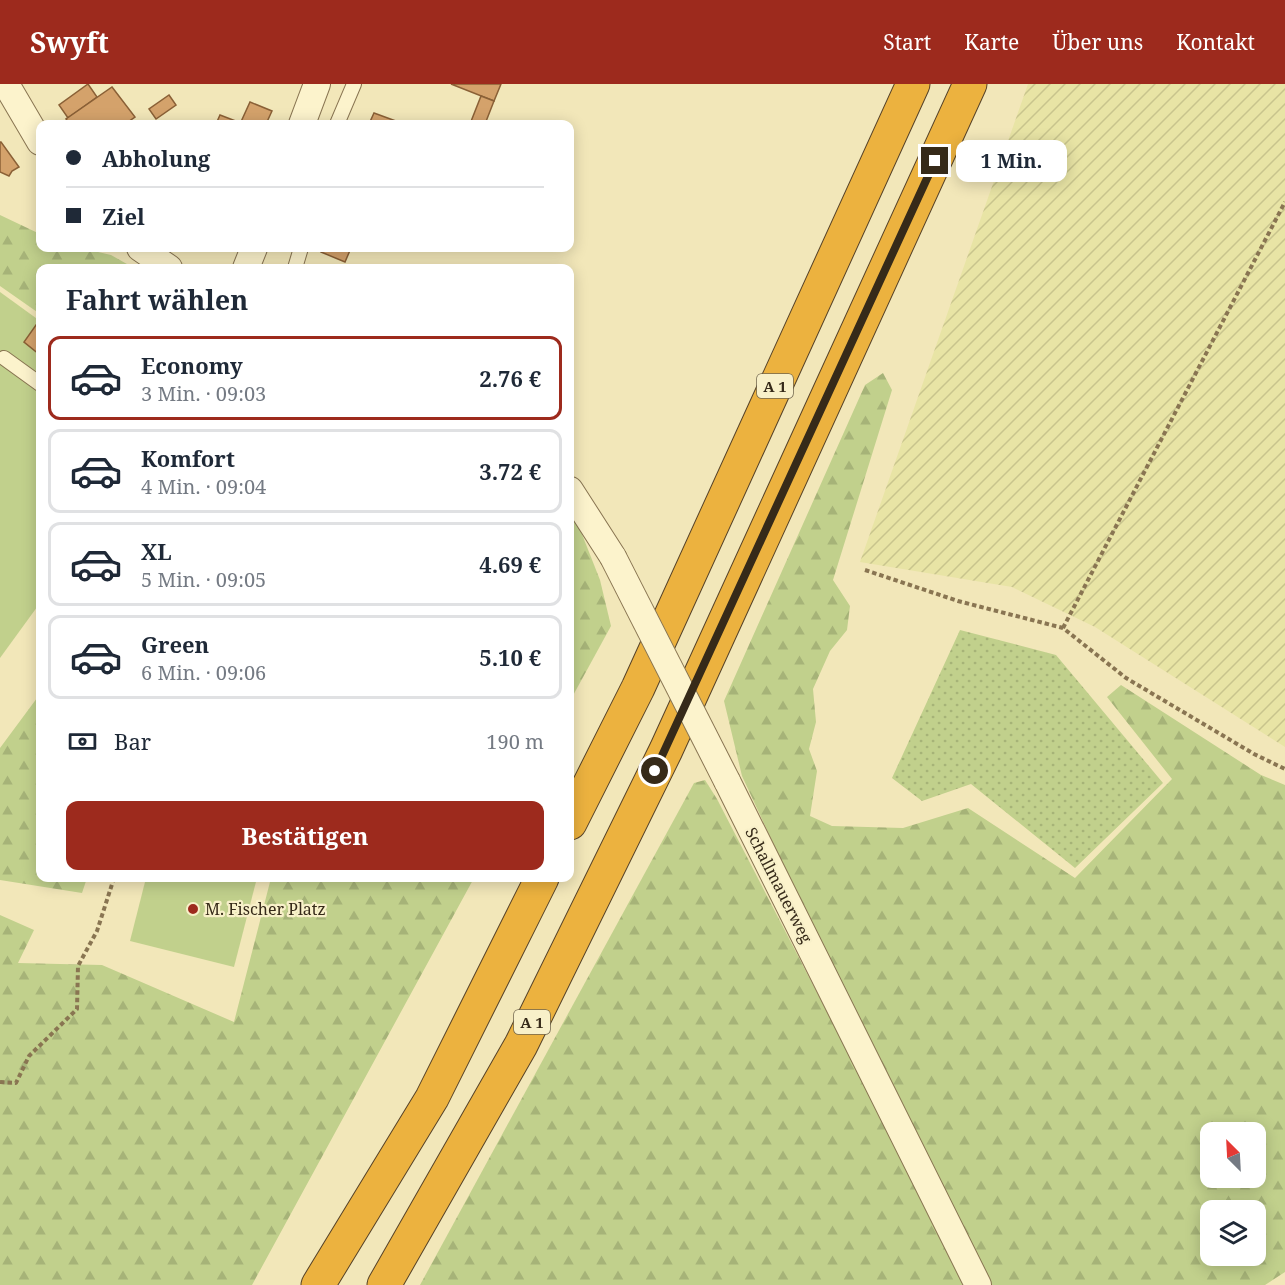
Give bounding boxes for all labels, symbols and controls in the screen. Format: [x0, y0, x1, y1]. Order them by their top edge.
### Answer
text: Swyft [30, 23, 109, 61]
text: Start [883, 28, 931, 56]
text: Karte [964, 28, 1019, 56]
text: Über uns [1052, 28, 1143, 56]
text: Kontakt [1176, 28, 1255, 56]
callout: 1 Min. [956, 140, 1067, 182]
text: Abholung [102, 143, 210, 173]
route end [921, 147, 948, 174]
text: 1 Min. [981, 147, 1042, 174]
text: Ziel [102, 201, 145, 231]
text: Fahrt wählen [66, 281, 248, 318]
text: Economy [141, 350, 243, 380]
icon: car [69, 351, 123, 405]
text: 2.76 € [479, 363, 541, 393]
road number: A 1 [757, 374, 793, 398]
text: 3 Min. · 09:03 [141, 380, 266, 407]
text: Komfort [141, 443, 235, 473]
icon: car [69, 444, 123, 498]
text: 3.72 € [479, 456, 541, 486]
text: 4 Min. · 09:04 [141, 473, 266, 500]
text: XL [141, 536, 172, 566]
icon: car [69, 537, 123, 591]
text: 4.69 € [479, 549, 541, 579]
text: 5 Min. · 09:05 [141, 566, 266, 593]
text: Green [141, 629, 209, 659]
icon: car [69, 630, 123, 684]
text: 5.10 € [479, 642, 541, 672]
text: 6 Min. · 09:06 [141, 659, 266, 686]
icon: cash [66, 725, 99, 758]
text: Bar [114, 726, 151, 756]
text: 190 m [486, 728, 544, 755]
route start [641, 757, 668, 784]
button: Bestätigen [66, 801, 544, 870]
street label: Schallmauerweg [740, 823, 818, 947]
place label: M. Fischer Platz [205, 898, 326, 920]
marker: M. Fischer Platz [186, 902, 200, 916]
road number: A 1 [514, 1010, 550, 1034]
north arrow [1200, 1122, 1266, 1188]
map controls [1200, 1122, 1266, 1266]
button: layers [1200, 1200, 1266, 1266]

